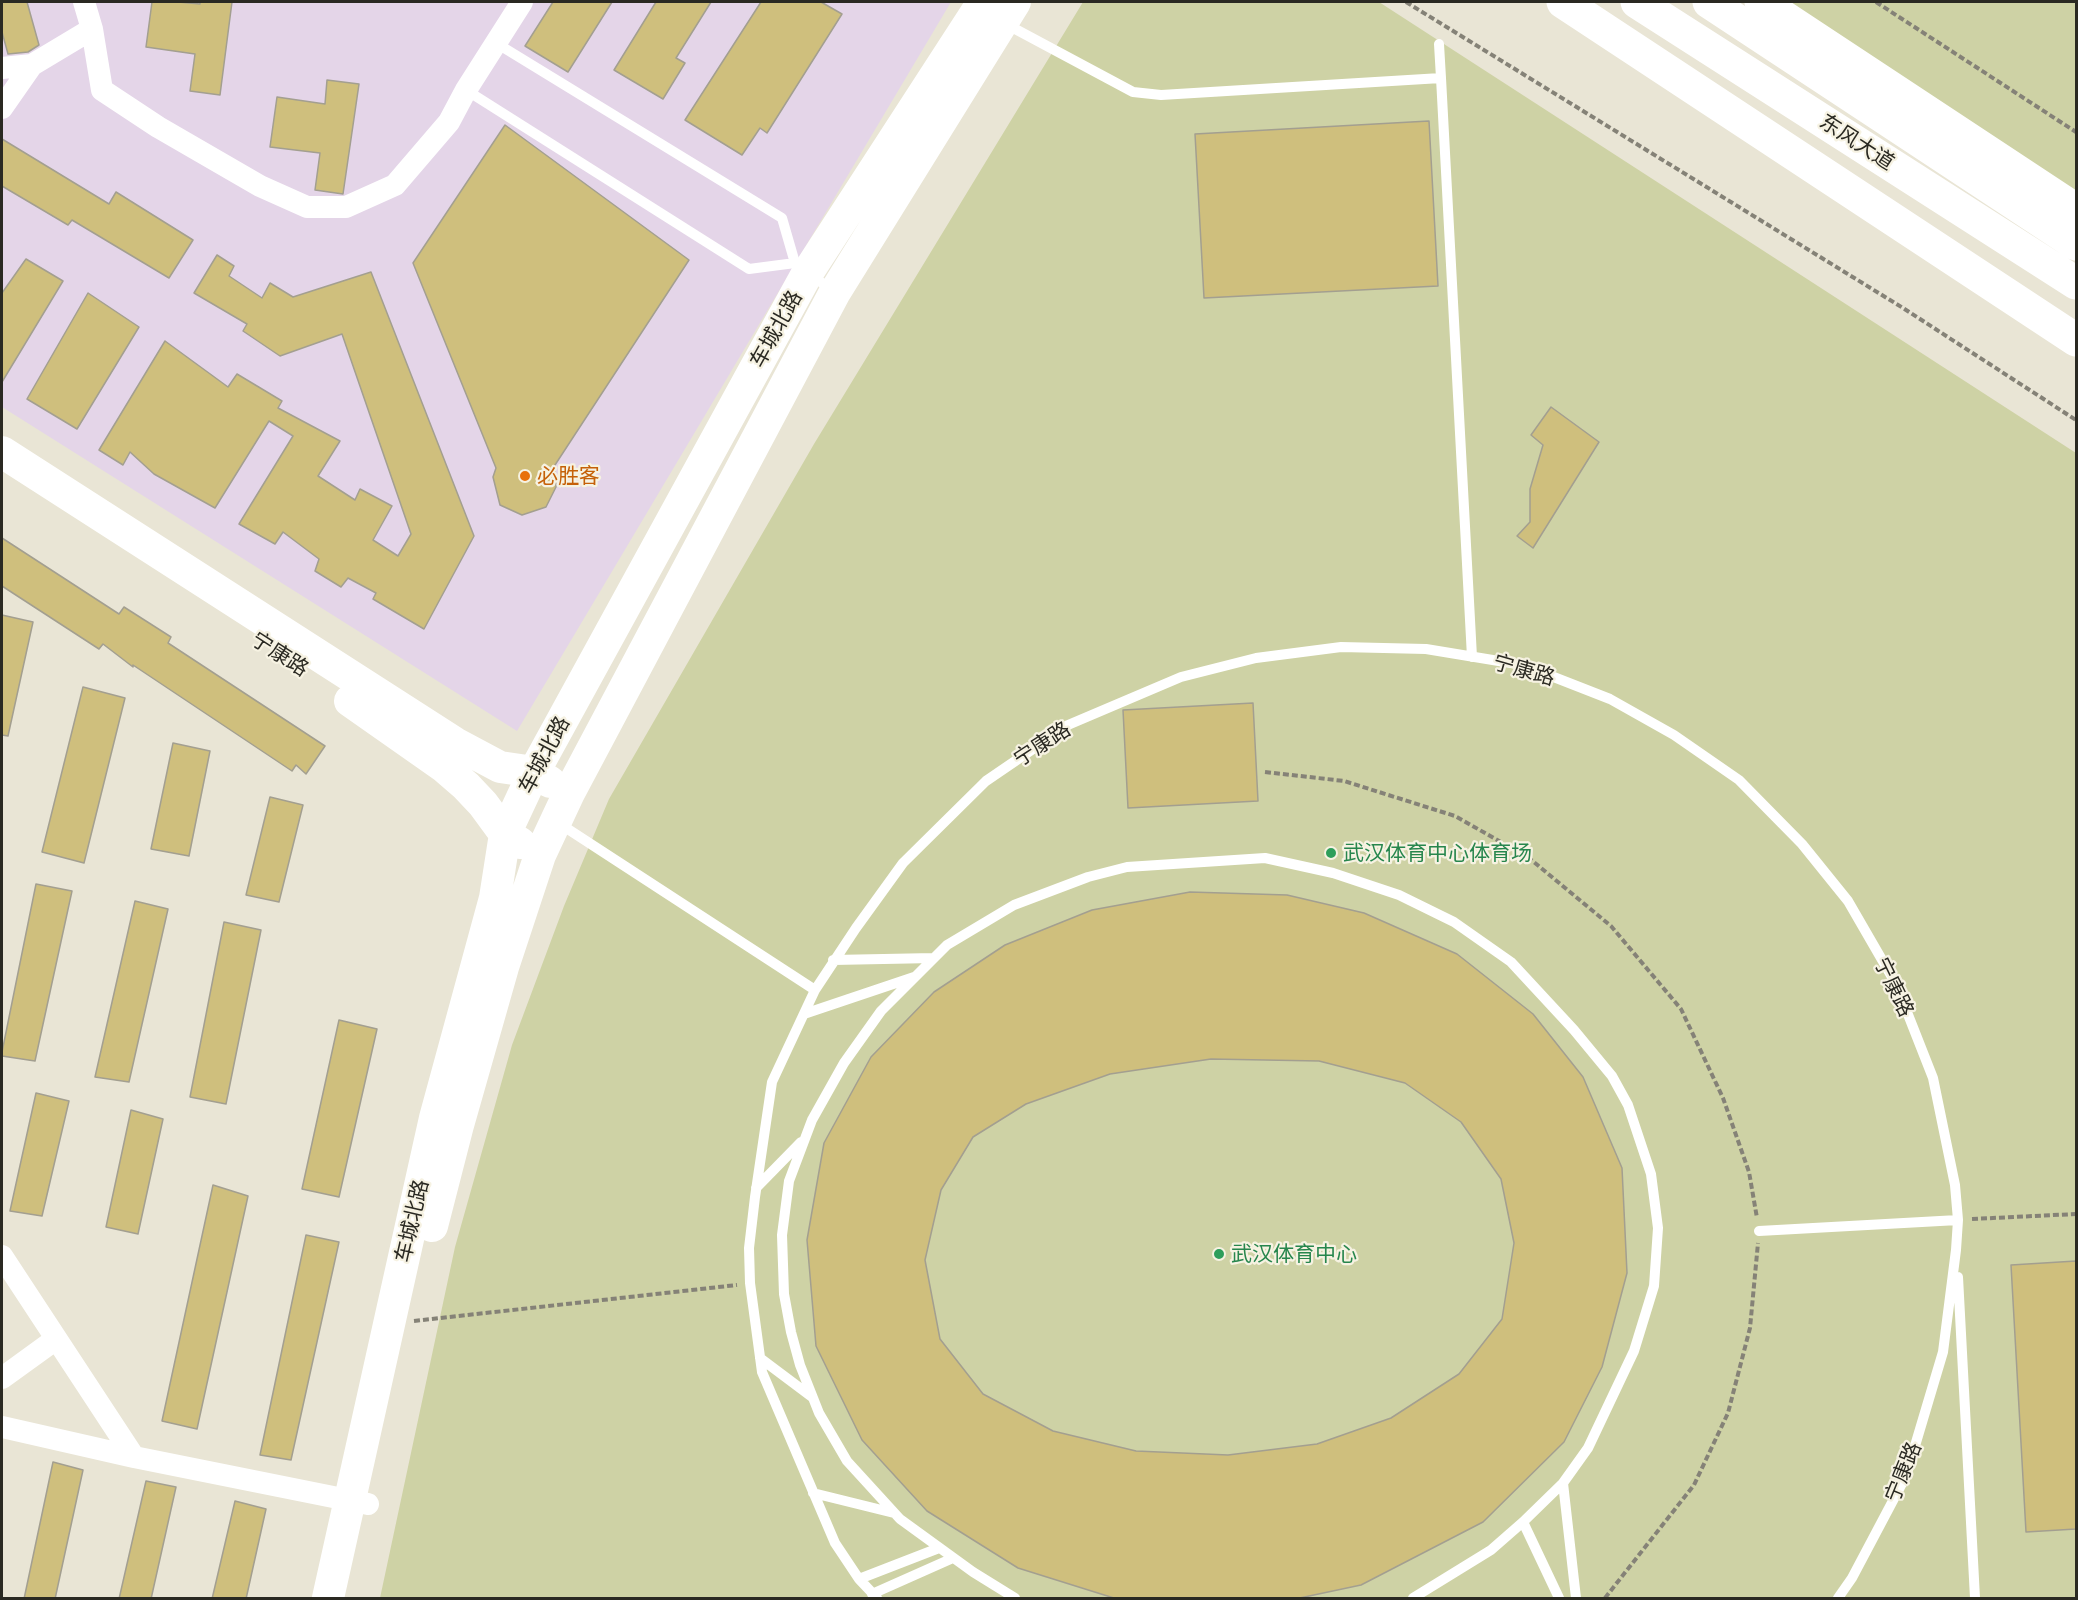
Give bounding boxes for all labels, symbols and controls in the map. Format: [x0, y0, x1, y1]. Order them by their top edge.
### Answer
street label: 东风大道 [1815, 109, 1899, 175]
street label: 车城北路 [745, 286, 807, 372]
place label: 必胜客 [537, 463, 600, 489]
marker: 必胜客 [518, 469, 532, 483]
street label: 宁康路 [247, 626, 313, 682]
street label: 宁康路 [1490, 649, 1558, 691]
street label: 车城北路 [513, 712, 575, 798]
street label: 宁康路 [1009, 716, 1075, 772]
place label: 武汉体育中心体育场 [1343, 840, 1532, 866]
marker: 武汉体育中心体育场 [1324, 846, 1338, 860]
street label: 宁康路 [1869, 953, 1919, 1021]
street label: 车城北路 [390, 1177, 434, 1265]
place label: 武汉体育中心 [1231, 1241, 1357, 1267]
marker: 武汉体育中心 [1212, 1247, 1226, 1261]
street label: 宁康路 [1880, 1438, 1926, 1506]

